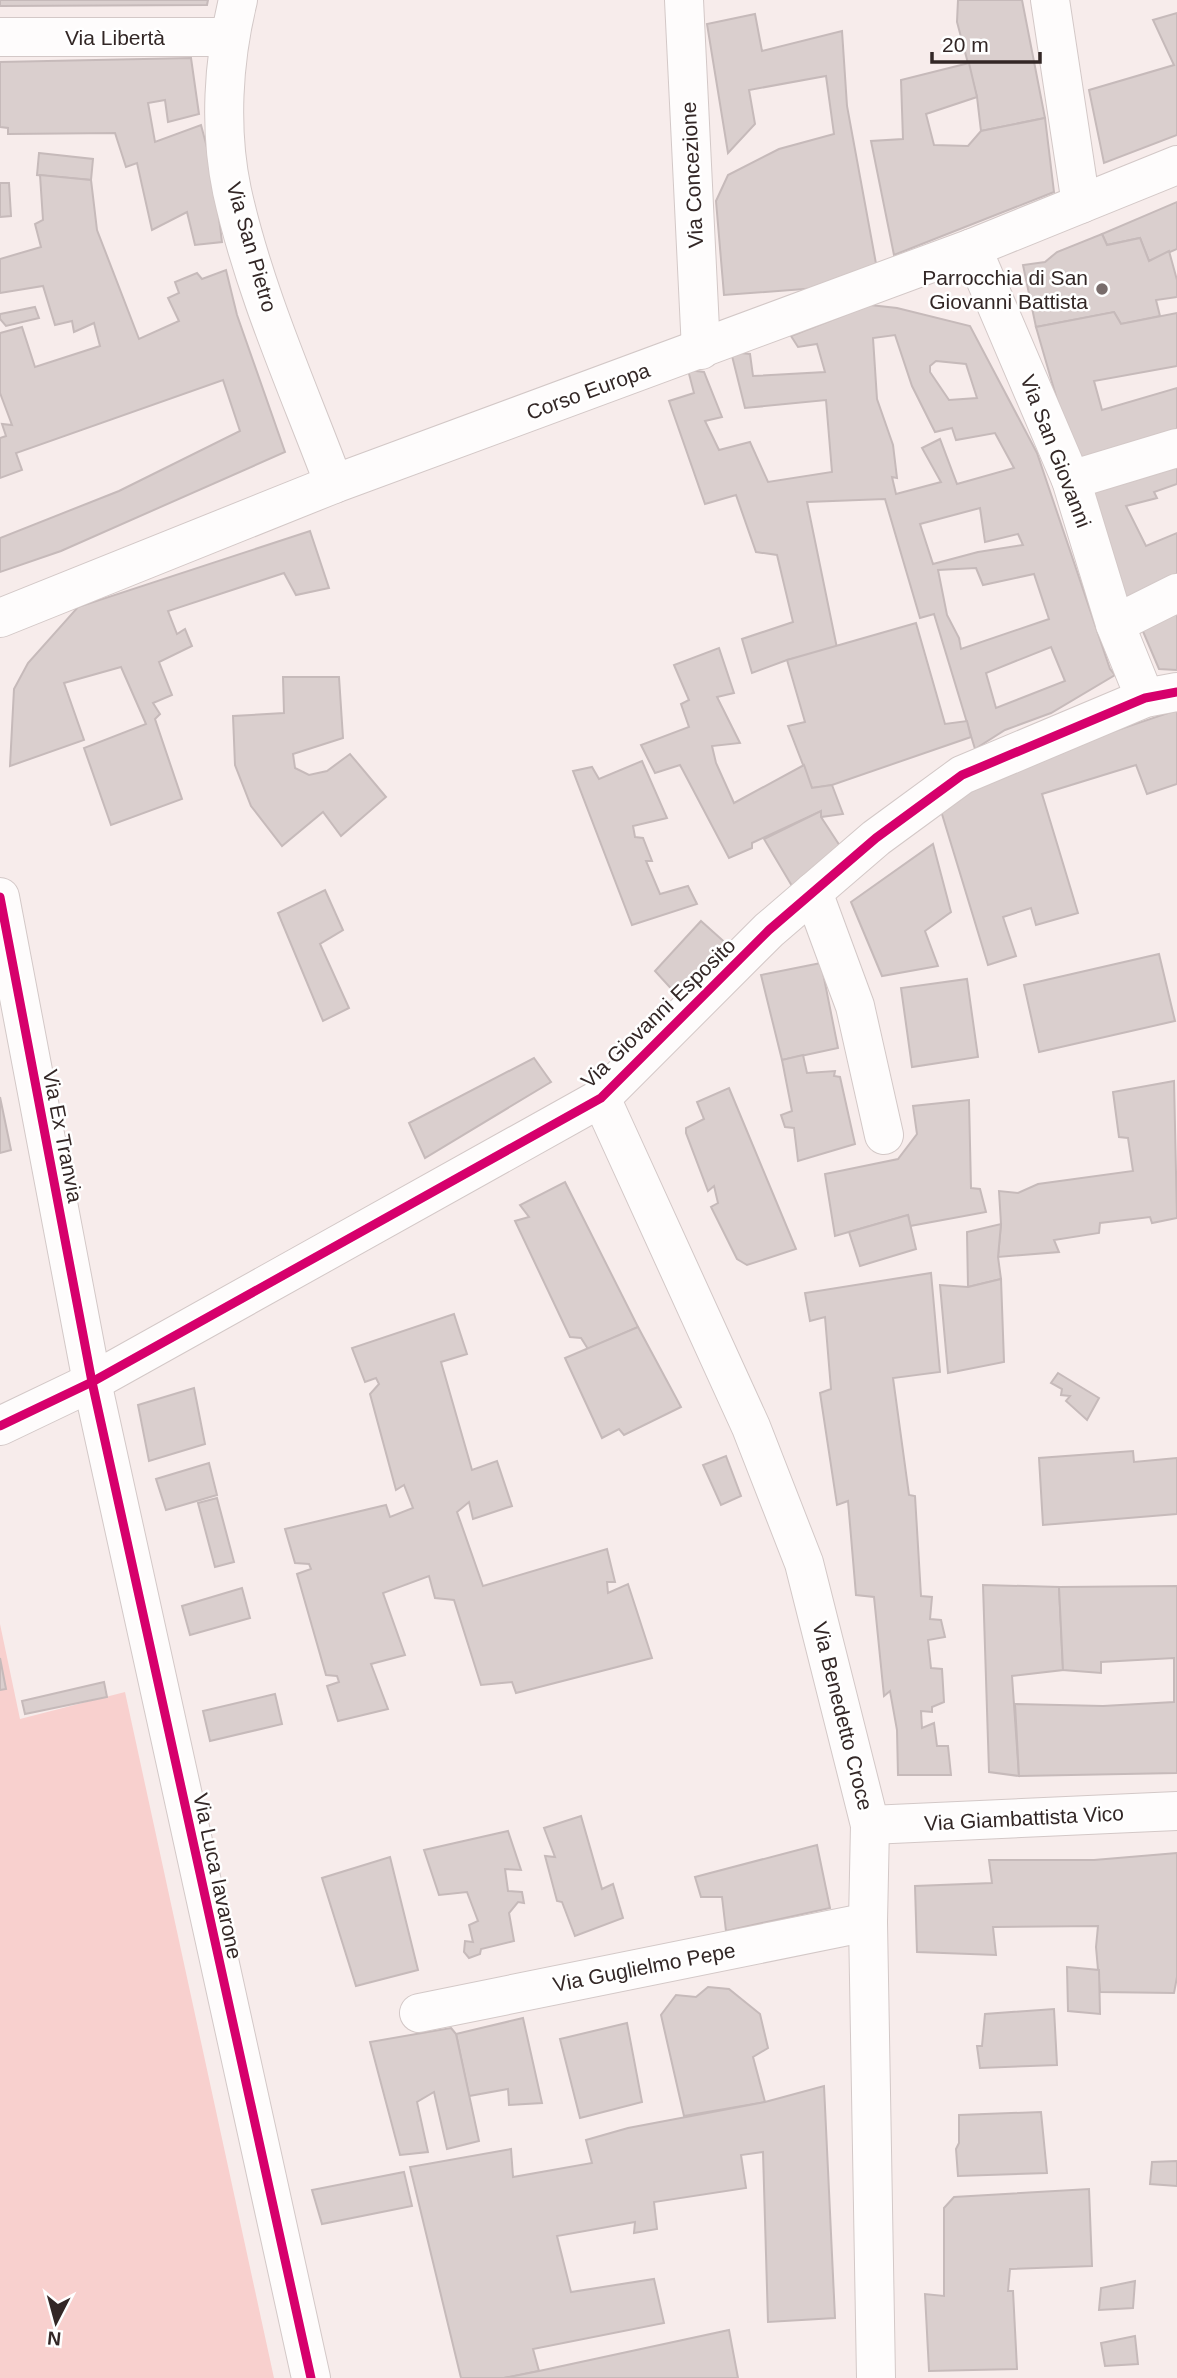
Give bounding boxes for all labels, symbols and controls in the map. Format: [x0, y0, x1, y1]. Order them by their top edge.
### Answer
scale bar [932, 21, 1040, 65]
street label: Via Libertà [65, 26, 165, 49]
text: 20 m [942, 33, 989, 56]
street label: Via Concezione [677, 101, 707, 249]
street label: Via San Pietro [222, 179, 282, 315]
place label: Parrocchia di San Giovanni Battista [922, 266, 1088, 313]
marker: Parrocchia di San Giovanni Battista [1094, 281, 1110, 297]
street label: Corso Europa [523, 358, 653, 424]
street label: Via San Giovanni [1016, 371, 1096, 531]
street label: Via Giovanni Esposito [576, 933, 740, 1093]
street label: Via Ex Tranvia [39, 1068, 87, 1205]
street label: Via Benedetto Croce [808, 1619, 878, 1813]
street label: Via Luca Iavarone [189, 1791, 247, 1961]
street label: Via Giambattista Vico [924, 1801, 1124, 1835]
street label: Via Guglielmo Pepe [551, 1938, 737, 1996]
north arrow [21, 2287, 91, 2357]
text: N [46, 2327, 62, 2350]

